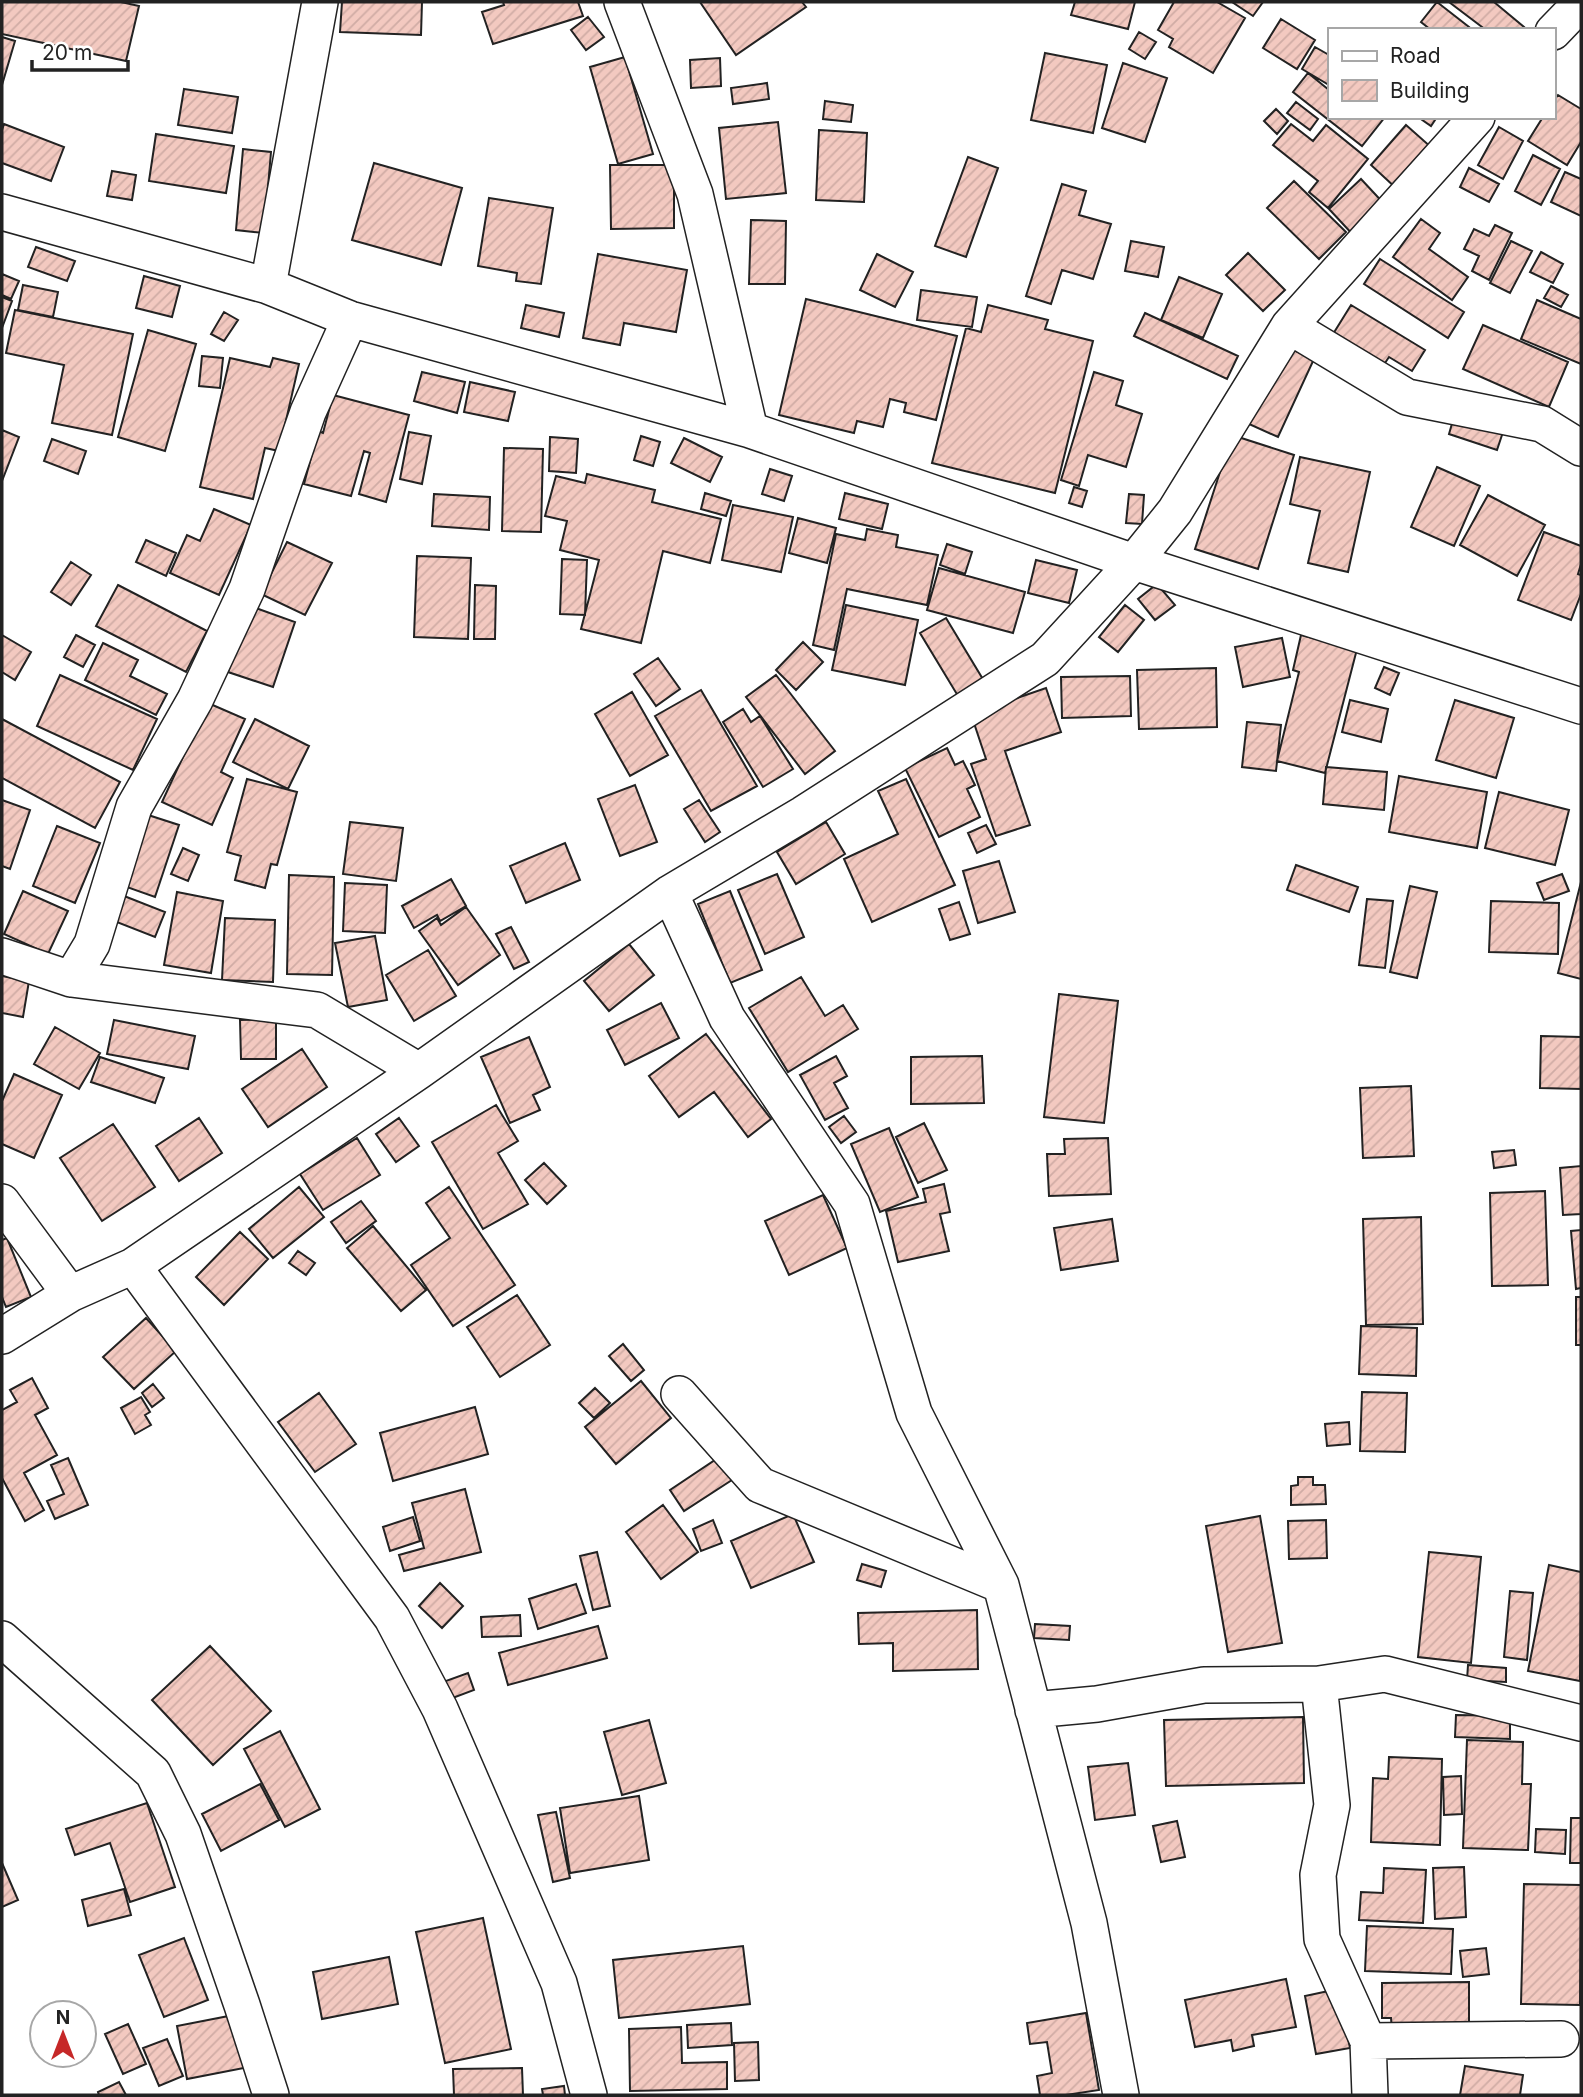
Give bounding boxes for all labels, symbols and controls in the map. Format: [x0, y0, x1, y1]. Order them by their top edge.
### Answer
scale bar [32, 28, 128, 72]
legend [1328, 28, 1555, 119]
text: 20 m [42, 40, 92, 65]
text: Road [1390, 43, 1441, 68]
text: Building [1390, 78, 1470, 103]
north arrow [28, 1999, 98, 2069]
text: N [56, 2006, 70, 2029]

